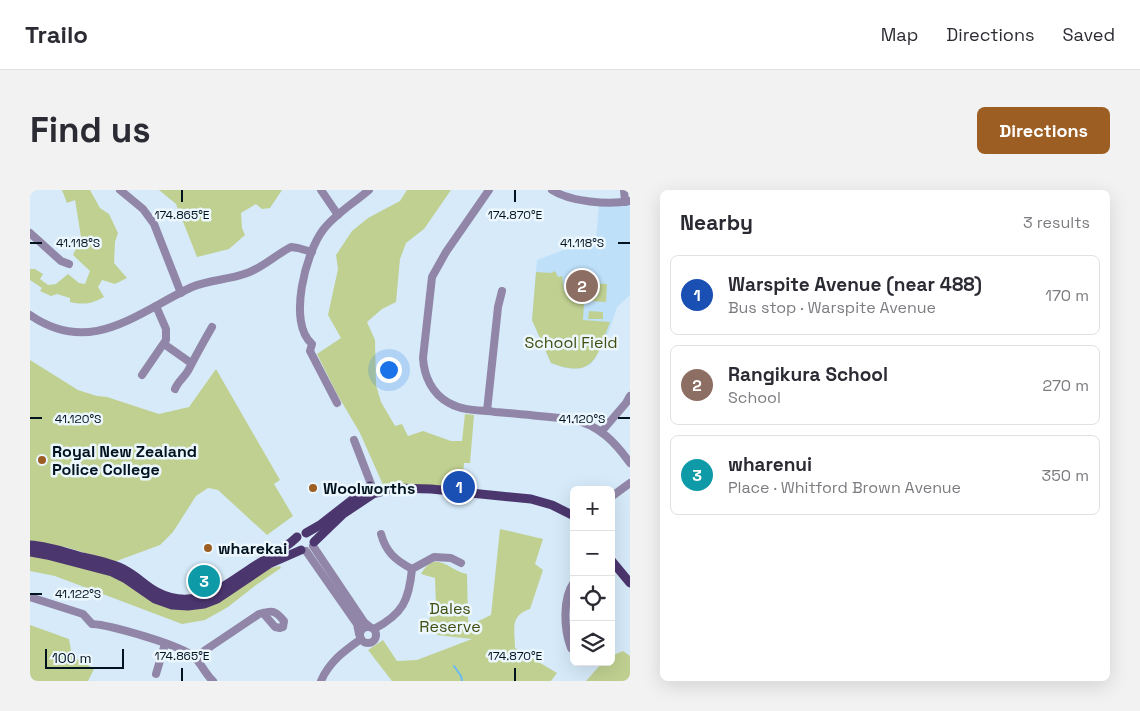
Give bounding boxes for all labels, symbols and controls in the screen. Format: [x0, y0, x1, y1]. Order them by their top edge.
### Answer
text: Trailo [25, 19, 88, 50]
text: Map [881, 23, 918, 46]
text: Directions [946, 23, 1035, 46]
text: Saved [1063, 23, 1115, 46]
button: Directions [977, 107, 1110, 154]
text: Find us [30, 108, 151, 152]
text: 174.865°E [155, 207, 210, 223]
text: 174.870°E [488, 207, 543, 223]
text: Nearby [680, 209, 753, 236]
text: 3 results [1023, 212, 1090, 233]
text: 41.118°S [56, 235, 100, 251]
text: 41.118°S [560, 235, 604, 251]
pin: 2 [566, 267, 598, 305]
text: Warspite Avenue (near 488) [728, 272, 982, 297]
text: 1 [693, 285, 701, 306]
text: 170 m [1045, 285, 1089, 306]
text: Bus stop · Warspite Avenue [728, 297, 936, 318]
park label: School Field [524, 332, 618, 353]
your location [376, 357, 402, 383]
text: Rangikura School [728, 362, 888, 387]
text: 2 [692, 375, 702, 396]
text: 270 m [1042, 375, 1089, 396]
text: School [728, 387, 781, 408]
text: 41.120°S [55, 411, 101, 427]
text: 41.120°S [559, 411, 605, 427]
place label: Royal New Zealand Police College [52, 441, 197, 480]
text: wharenui [728, 452, 812, 477]
marker: Royal New Zealand Police College [36, 454, 48, 466]
text: 3 [692, 465, 702, 486]
text: 350 m [1042, 465, 1089, 486]
pin: 1 [443, 468, 475, 506]
text: Place · Whitford Brown Avenue [728, 477, 961, 498]
place label: Woolworths [323, 478, 415, 499]
marker: Woolworths [307, 482, 319, 494]
map controls [570, 486, 615, 666]
button: + [570, 486, 615, 531]
button: − [570, 531, 615, 576]
place label: wharekai [218, 538, 287, 559]
marker: wharekai [202, 542, 214, 554]
pin: 3 [188, 562, 220, 600]
button: locate [570, 576, 615, 621]
text: 41.122°S [55, 586, 101, 602]
park label: Dales Reserve [419, 598, 481, 637]
button: layers [570, 621, 615, 666]
scale bar [45, 646, 124, 669]
text: 174.865°E [155, 648, 210, 664]
text: 174.870°E [488, 648, 543, 664]
text: 100 m [52, 649, 91, 667]

